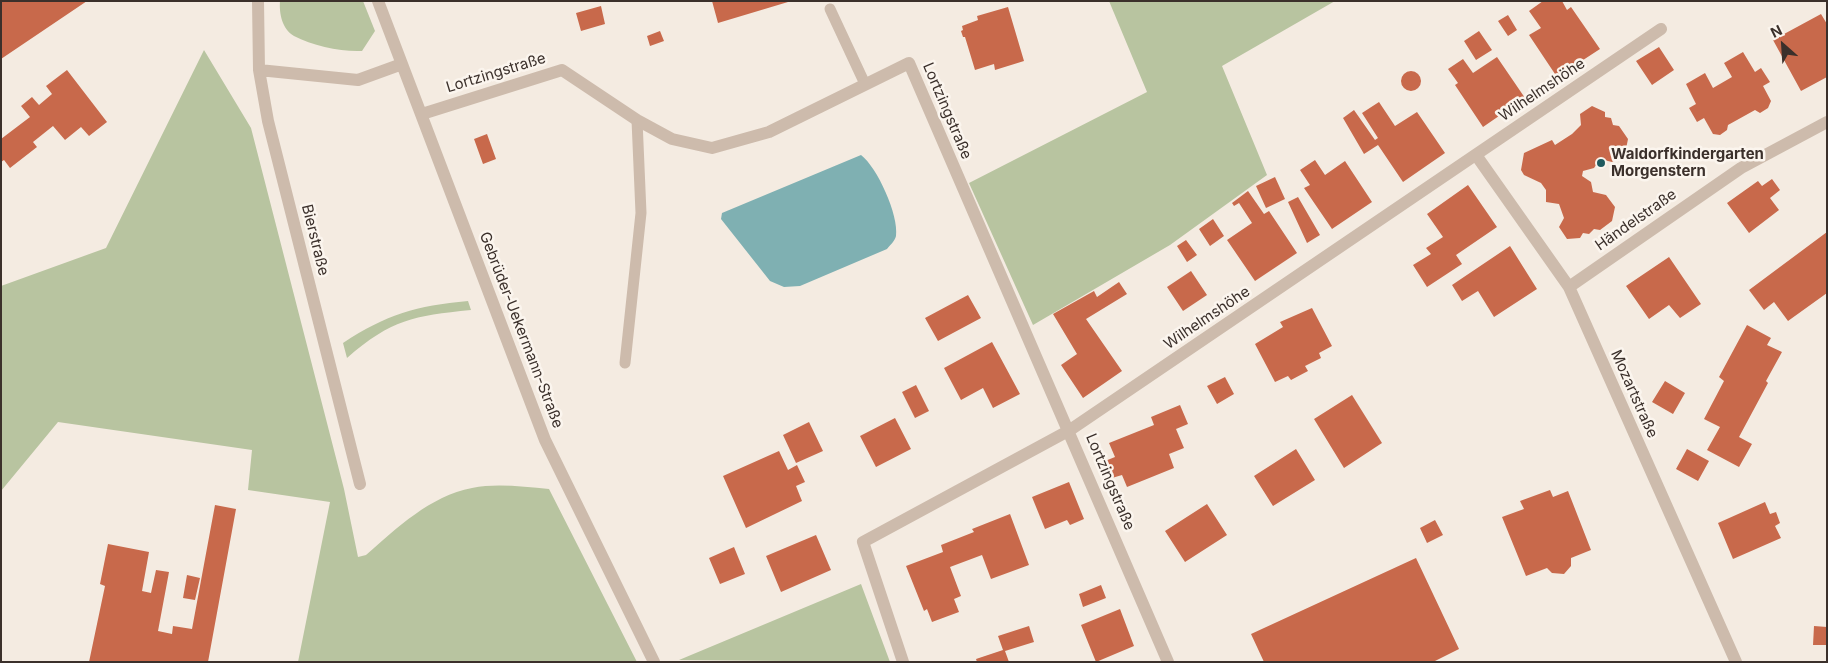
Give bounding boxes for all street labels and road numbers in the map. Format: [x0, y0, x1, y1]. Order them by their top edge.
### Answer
street label: Lortzingstraße [444, 49, 548, 97]
street label: Wilhelmshöhe [1496, 55, 1588, 125]
street label: Lortzingstraße [919, 60, 975, 162]
street label: Händelstraße [1592, 185, 1680, 255]
street label: Bierstraße [297, 203, 333, 277]
street label: Gebrüder-Uekermann-Straße [475, 229, 567, 431]
street label: Wilhelmshöhe [1161, 283, 1253, 353]
street label: Mozartstraße [1607, 347, 1661, 441]
street label: Lortzingstraße [1082, 431, 1138, 533]

